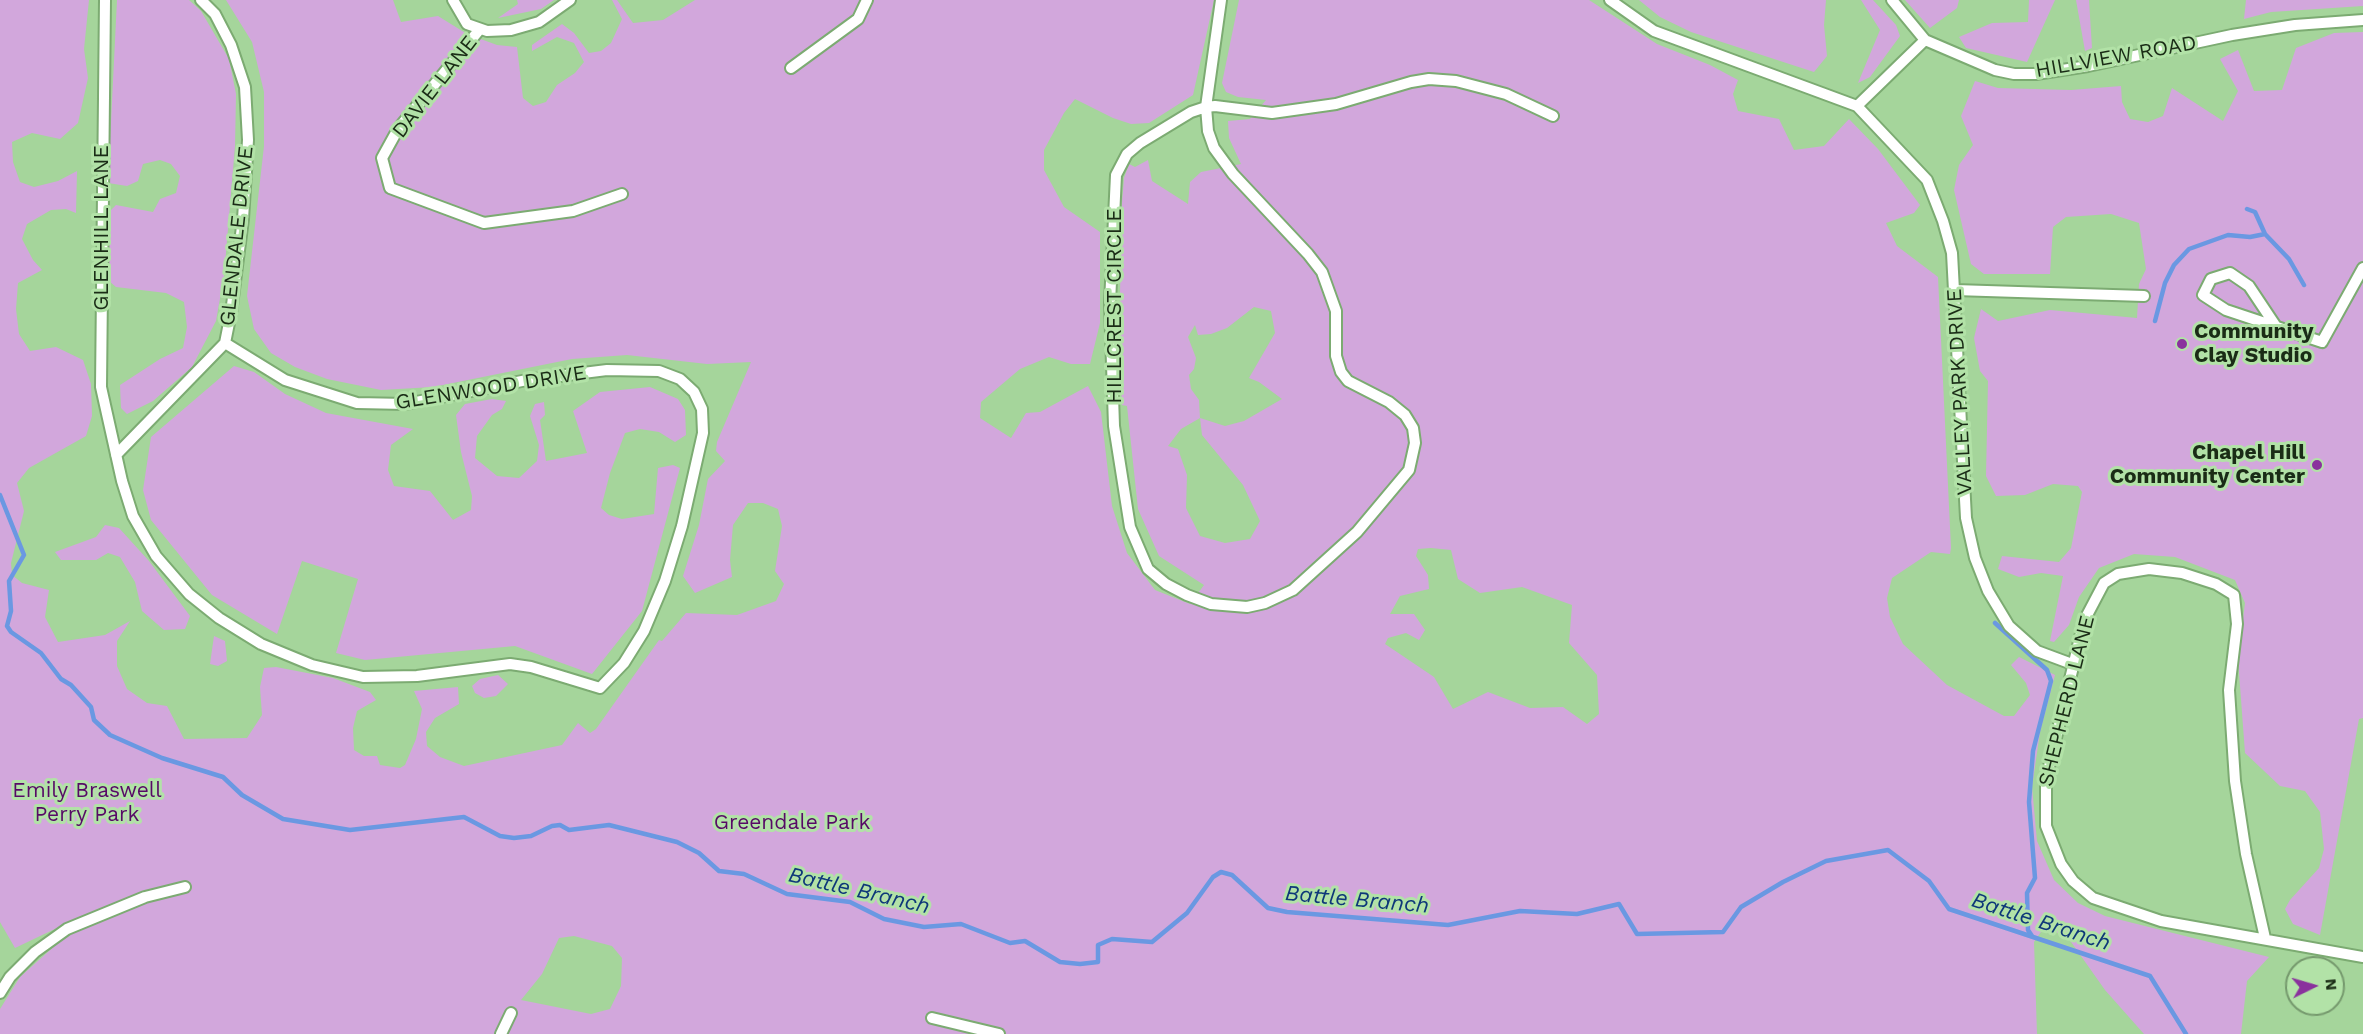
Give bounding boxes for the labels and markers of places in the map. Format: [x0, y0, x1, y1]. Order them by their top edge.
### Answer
place label: Community Clay Studio [2194, 319, 2314, 369]
marker: Community Clay Studio [2175, 337, 2189, 351]
place label: Chapel Hill Community Center [2110, 440, 2305, 490]
marker: Chapel Hill Community Center [2310, 458, 2324, 472]

